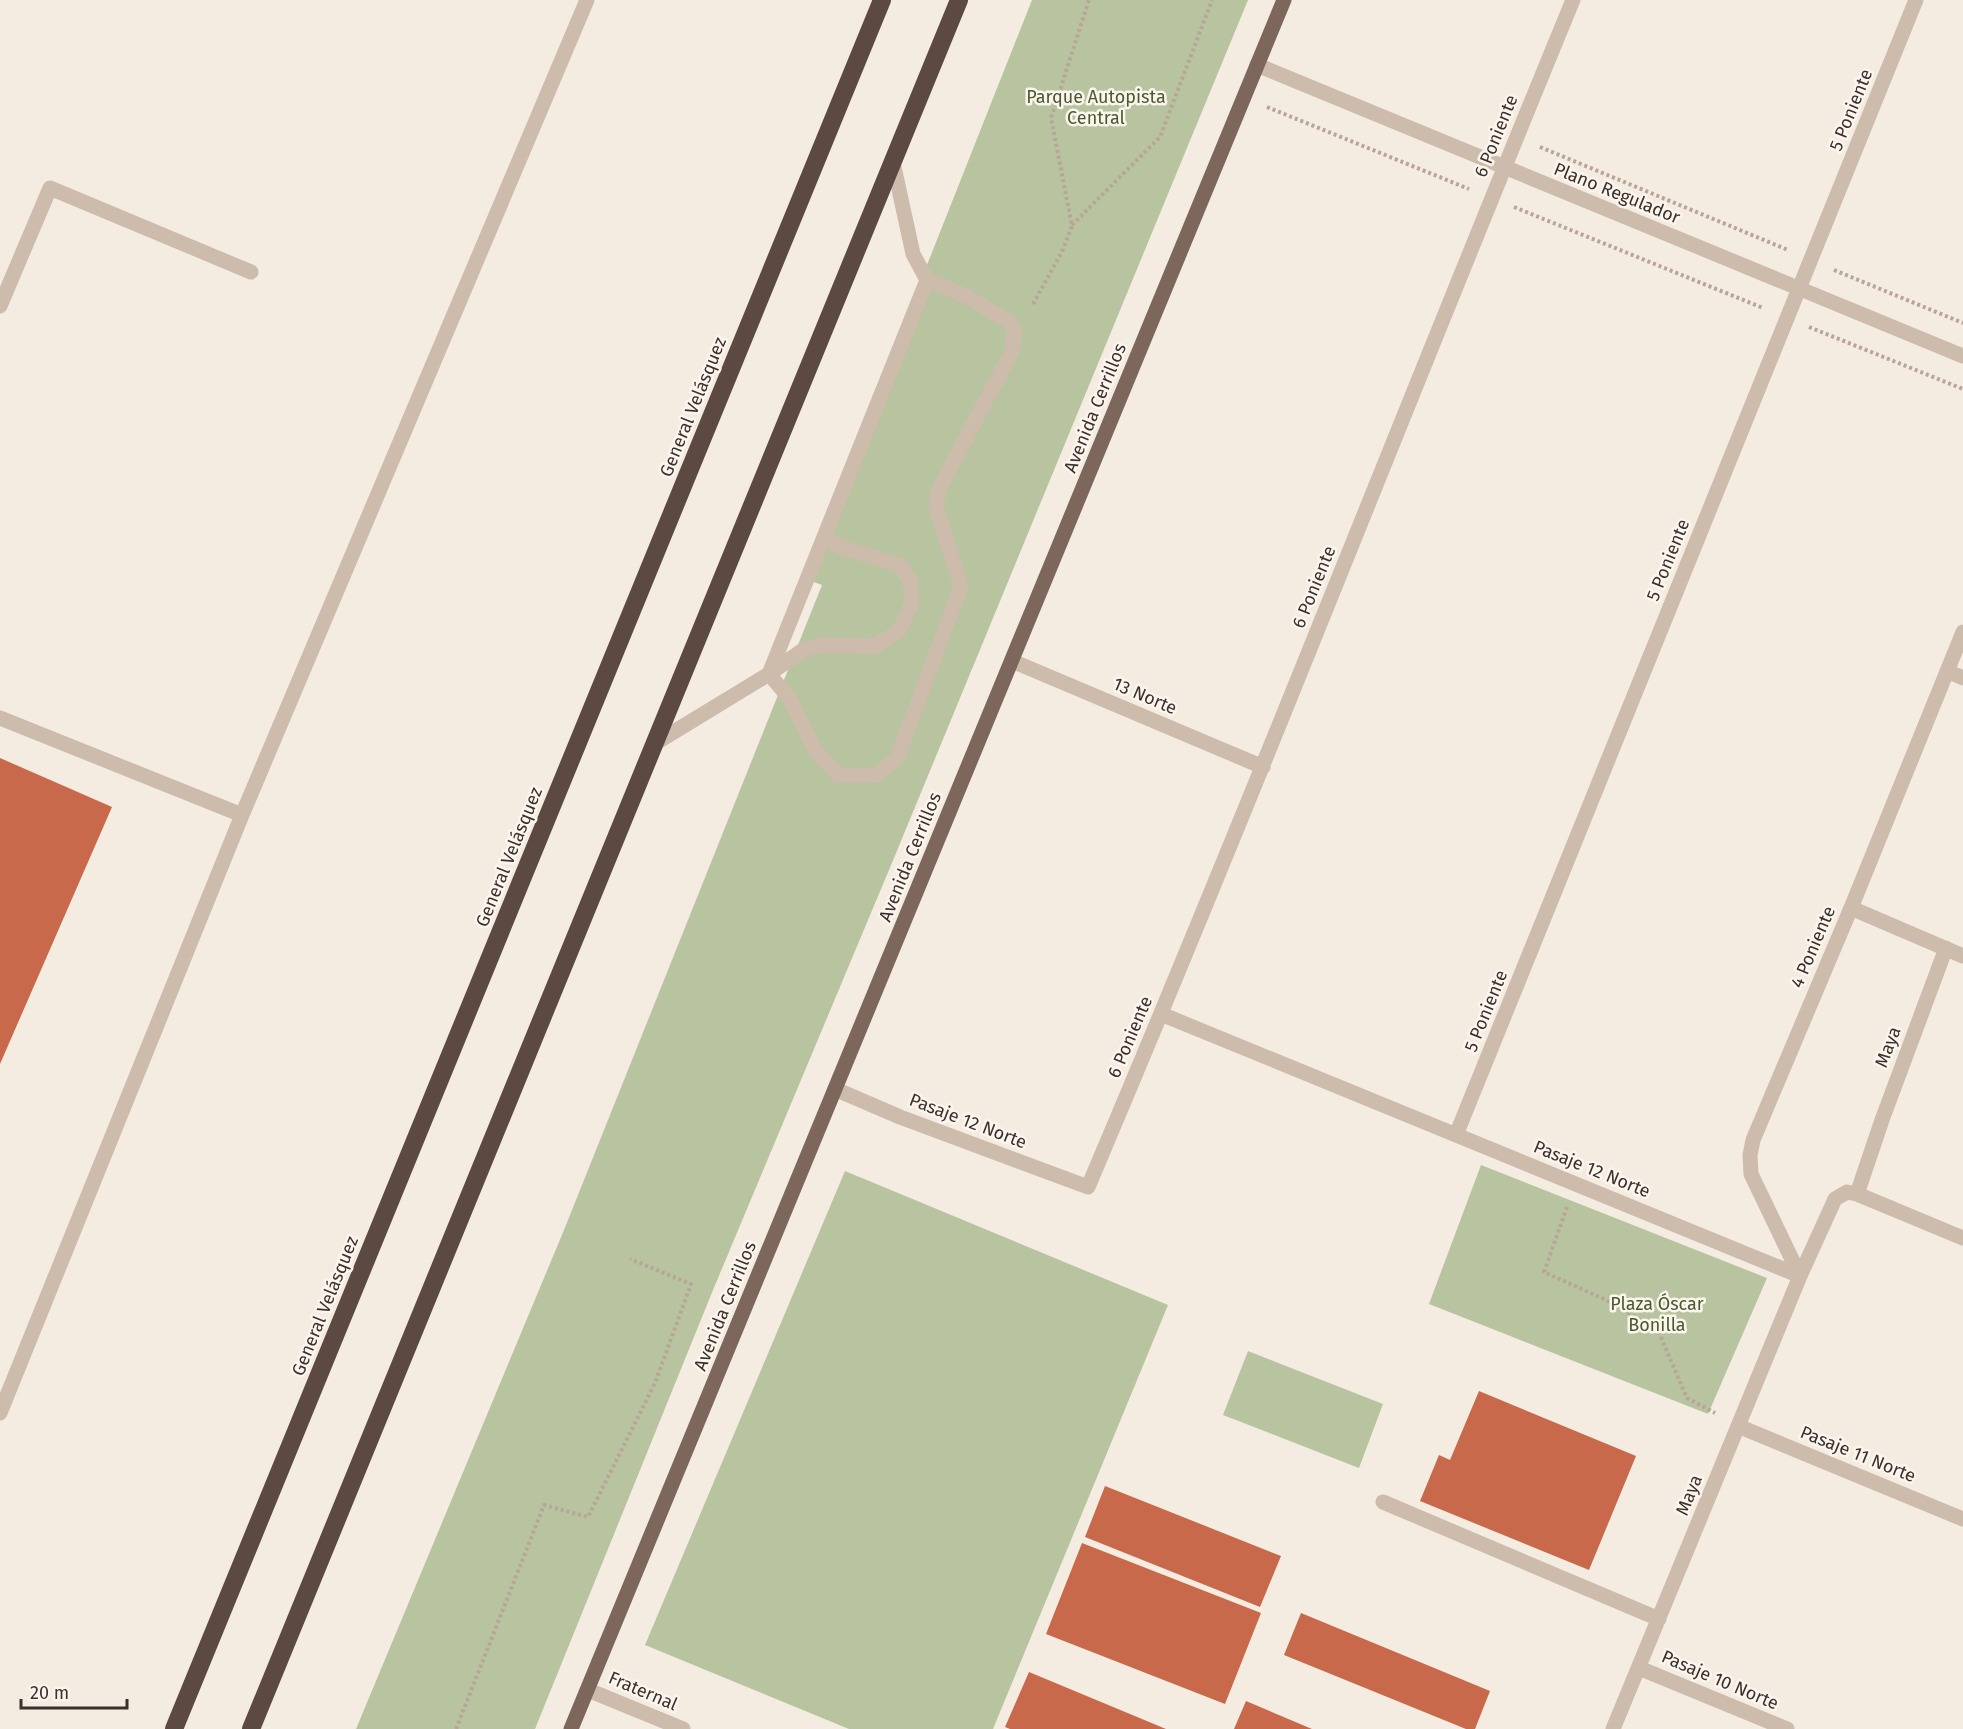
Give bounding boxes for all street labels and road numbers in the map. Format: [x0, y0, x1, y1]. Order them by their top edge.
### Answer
street label: 5 Poniente [1825, 66, 1877, 154]
street label: 6 Poniente [1470, 92, 1522, 180]
street label: Plano Regulador [1551, 158, 1683, 228]
street label: General Velásquez [655, 334, 731, 480]
street label: Avenida Cerrillos [1059, 340, 1131, 476]
street label: 5 Poniente [1642, 516, 1694, 604]
street label: 6 Poniente [1288, 543, 1340, 631]
street label: 13 Norte [1110, 673, 1180, 719]
street label: General Velásquez [471, 784, 547, 930]
street label: Avenida Cerrillos [874, 789, 946, 925]
street label: 4 Poniente [1786, 903, 1840, 991]
street label: 5 Poniente [1460, 967, 1512, 1055]
street label: 6 Poniente [1103, 993, 1157, 1081]
street label: Maya [1870, 1024, 1906, 1070]
street label: Pasaje 12 Norte [906, 1089, 1030, 1153]
street label: Pasaje 12 Norte [1530, 1136, 1654, 1202]
street label: General Velásquez [287, 1233, 363, 1379]
street label: Avenida Cerrillos [689, 1238, 761, 1374]
street label: Pasaje 11 Norte [1797, 1421, 1919, 1487]
street label: Maya [1671, 1471, 1707, 1519]
street label: Pasaje 10 Norte [1658, 1645, 1782, 1715]
street label: Fraternal [605, 1667, 681, 1715]

